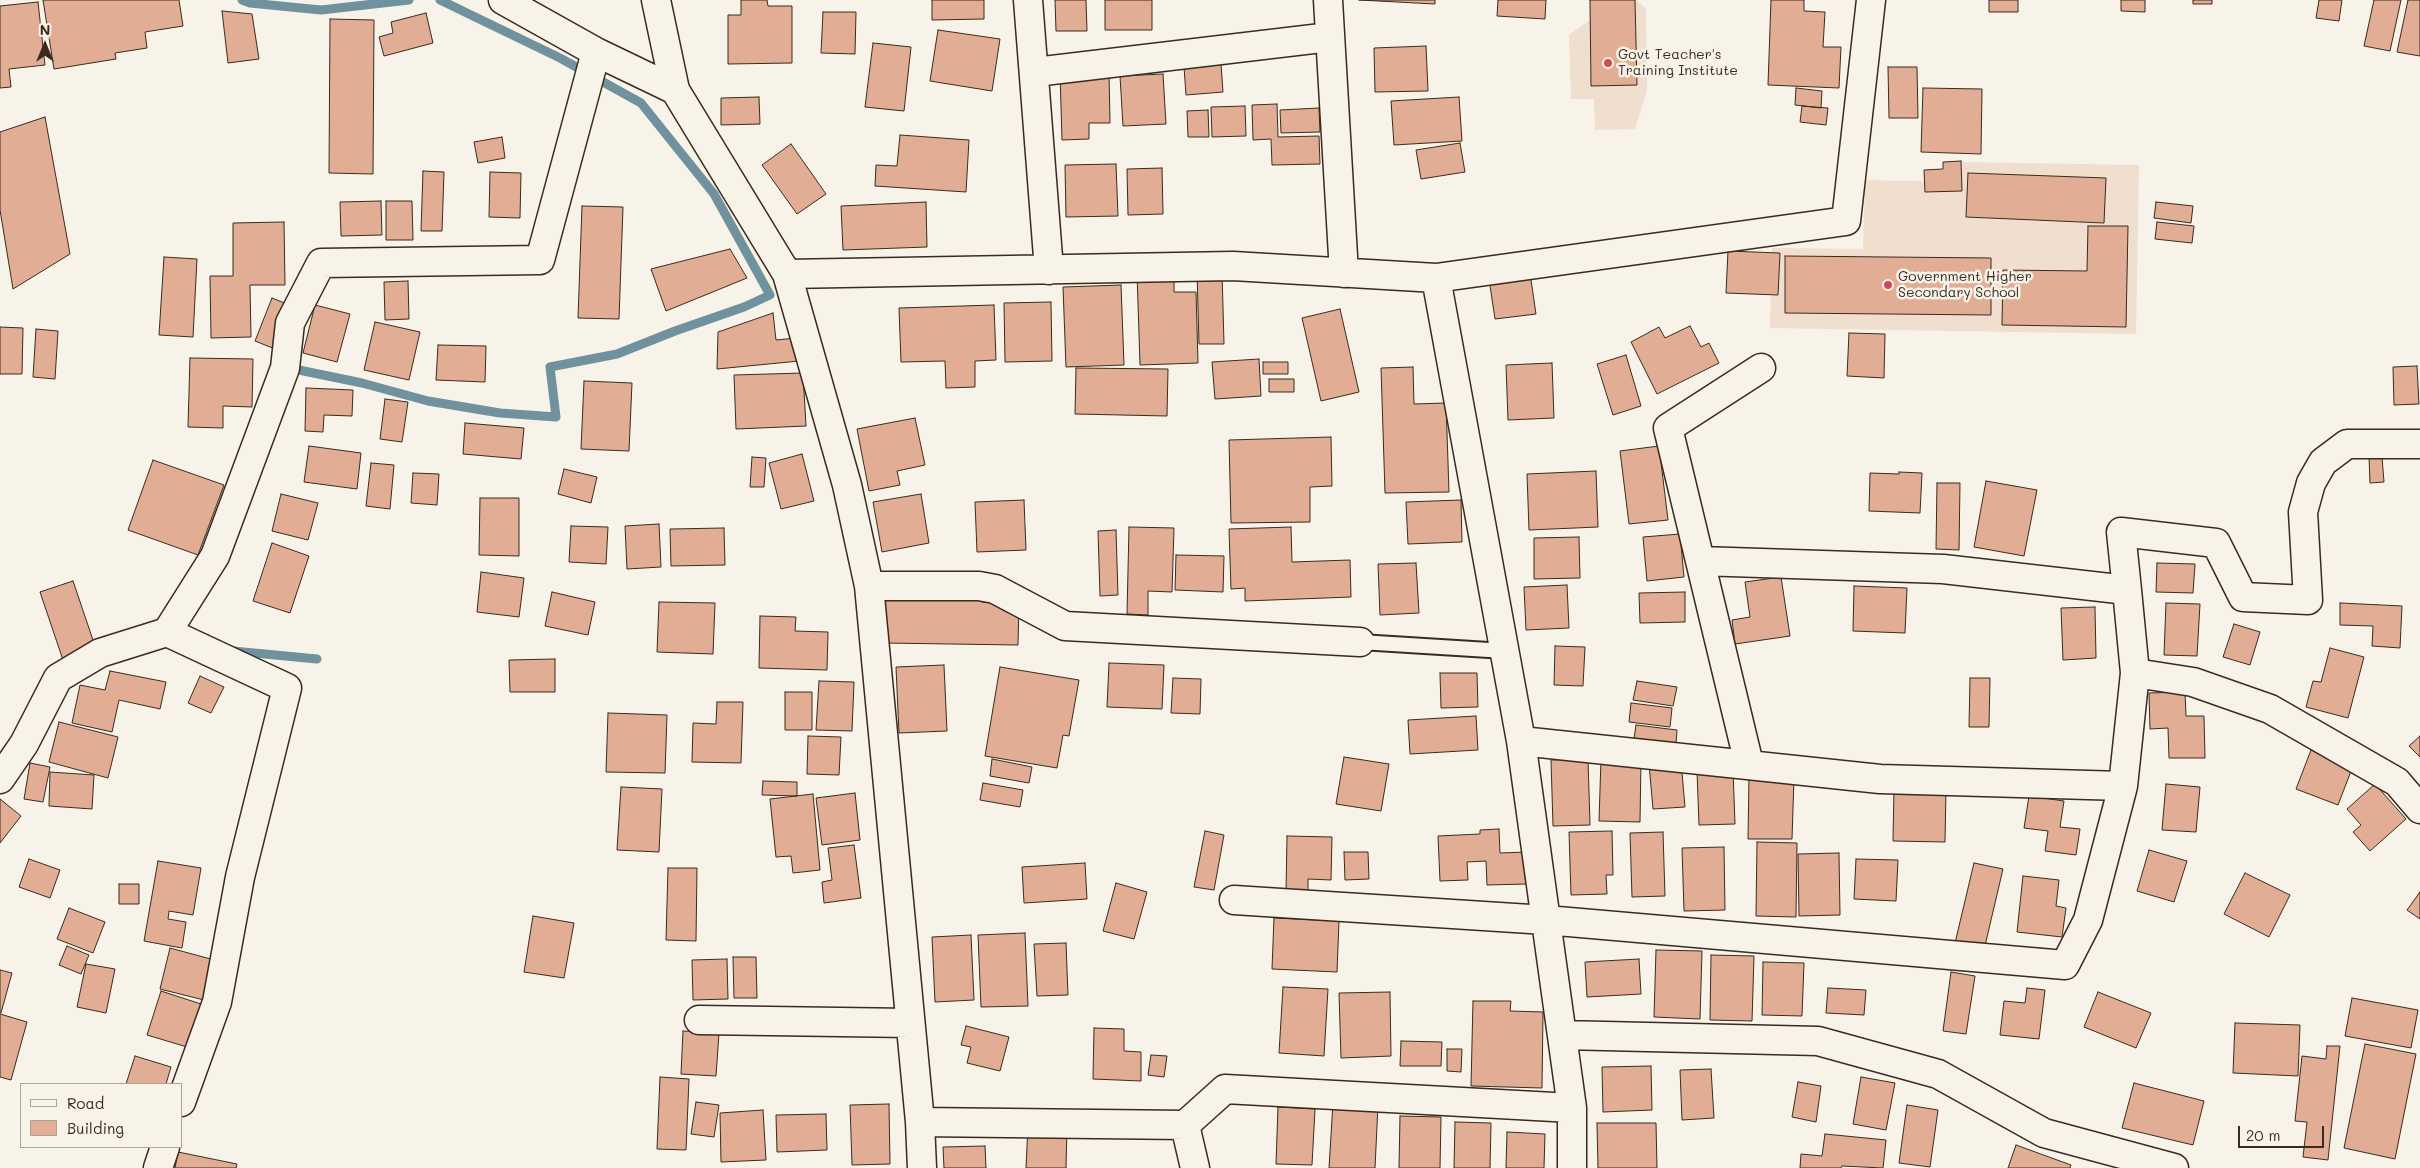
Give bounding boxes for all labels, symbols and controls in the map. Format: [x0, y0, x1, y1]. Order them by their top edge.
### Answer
north arrow [20, 20, 70, 70]
text: N [40, 20, 50, 39]
place label: Govt Teacher's Training Institute [1618, 47, 1738, 80]
marker: Govt Teacher's Training Institute [1602, 57, 1614, 69]
place label: Government Higher Secondary School [1898, 269, 2032, 302]
marker: Government Higher Secondary School [1882, 279, 1894, 291]
legend [20, 1083, 182, 1148]
text: Road [67, 1093, 104, 1113]
scale bar [2240, 1116, 2326, 1148]
text: Building [67, 1118, 124, 1138]
text: 20 m [2246, 1125, 2280, 1145]

